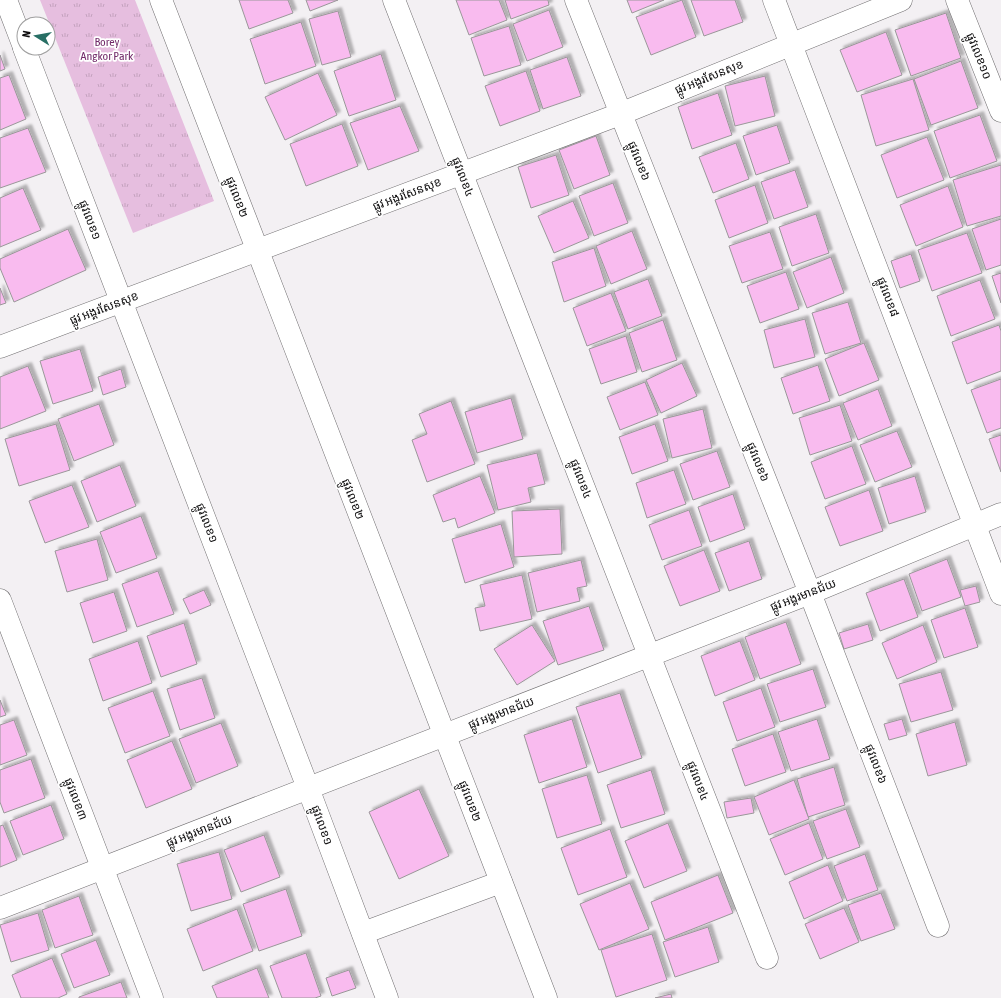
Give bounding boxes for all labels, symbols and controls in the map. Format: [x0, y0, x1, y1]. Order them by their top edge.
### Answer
north arrow [16, 16, 56, 56]
text: N [20, 30, 33, 38]
street label: ផ្លូវលេខ១០ [960, 31, 995, 83]
park label: Borey Angkor Park [81, 35, 134, 63]
street label: ផ្លូវ អង្គរសែនសុខ [673, 57, 747, 100]
street label: ផ្លូវលេខ៦ [621, 139, 653, 184]
street label: ផ្លូវលេខ៤ [446, 155, 477, 200]
street label: ផ្លូវ អង្គរសែនសុខ [370, 174, 445, 217]
street label: ផ្លូវលេខ២ [219, 175, 251, 221]
street label: ផ្លូវលេខ១ [73, 198, 104, 243]
street label: ផ្លូវលេខ៨ [871, 275, 902, 320]
street label: ផ្លូវ អង្គរសែនសុខ [67, 288, 142, 331]
street label: ផ្លូវលេខ៦ [740, 440, 772, 485]
street label: ផ្លូវលេខ៤ [564, 457, 595, 502]
street label: ផ្លូវលេខ២ [335, 477, 367, 523]
street label: ផ្លូវលេខ១ [190, 501, 221, 546]
street label: ផ្លូវ អង្គរមានជ័យ [768, 576, 839, 617]
street label: ផ្លូវ អង្គរមានជ័យ [466, 694, 537, 735]
street label: ផ្លូវលេខ៦ [859, 742, 890, 787]
street label: ផ្លូវលេខ៤ [681, 759, 712, 804]
street label: ផ្លូវលេខ៣ [58, 776, 90, 823]
street label: ផ្លូវលេខ២ [452, 779, 484, 825]
street label: ផ្លូវលេខ១ [305, 803, 336, 848]
street label: ផ្លូវ អង្គរមានជ័យ [164, 812, 235, 853]

